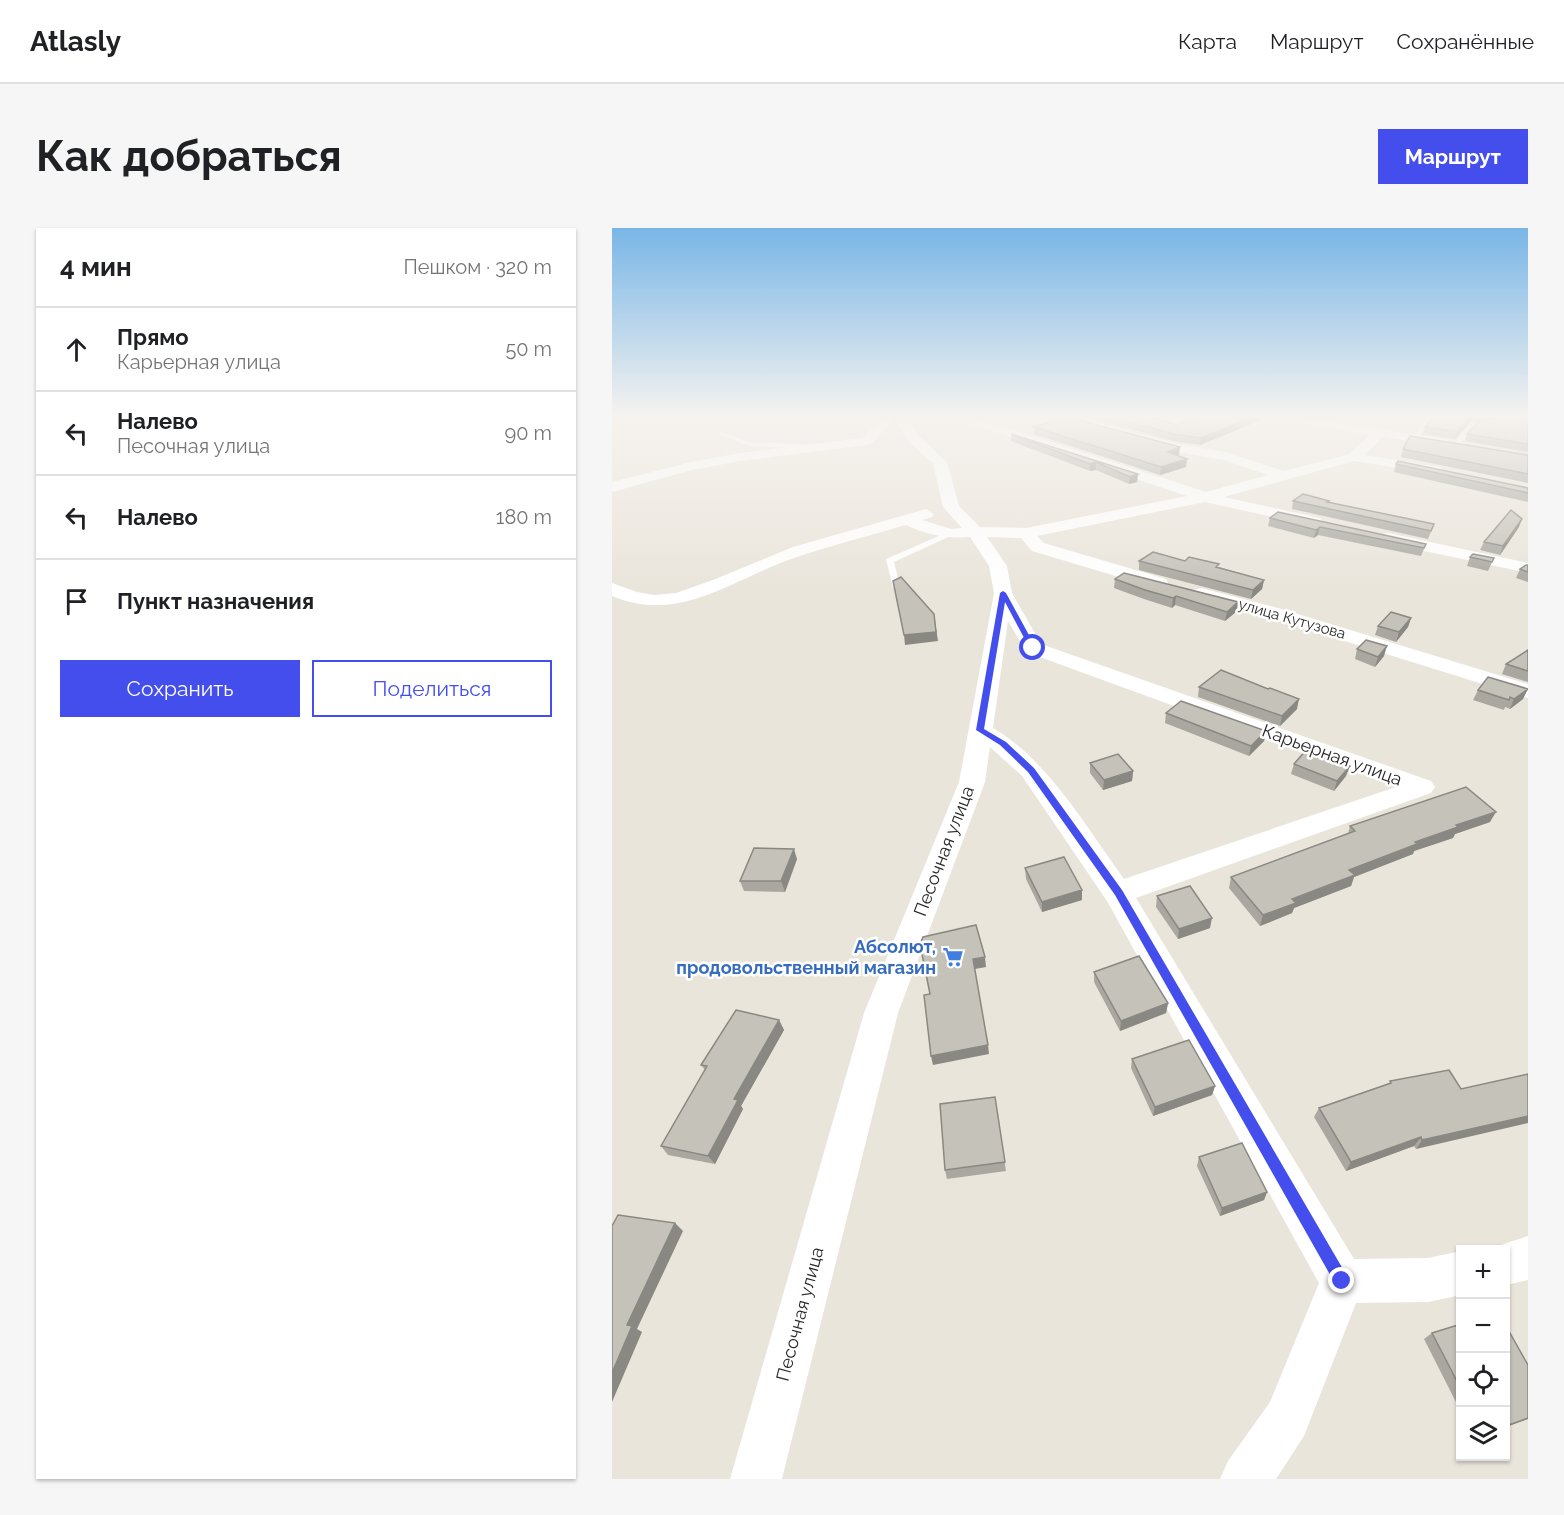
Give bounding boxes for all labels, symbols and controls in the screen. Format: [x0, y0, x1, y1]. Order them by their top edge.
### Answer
text: Atlasly [30, 25, 121, 58]
text: Карта [1178, 29, 1237, 54]
text: Маршрут [1270, 29, 1363, 54]
text: Сохранённые [1396, 29, 1534, 54]
button: Маршрут [1378, 129, 1528, 184]
text: Как добраться [36, 132, 342, 181]
text: 4 мин [60, 252, 132, 282]
text: Пешком · 320 m [403, 255, 552, 279]
text: Прямо [117, 324, 189, 350]
icon: ahead [60, 333, 93, 366]
text: 50 m [505, 337, 552, 361]
text: Карьерная улица [117, 350, 281, 374]
text: Налево [117, 408, 198, 434]
icon: left [60, 417, 93, 450]
text: 90 m [505, 421, 552, 445]
text: Песочная улица [117, 434, 270, 458]
icon: left [60, 501, 93, 534]
text: Налево [117, 504, 198, 530]
text: 180 m [496, 505, 552, 529]
icon: arrive [60, 585, 93, 618]
text: Пункт назначения [117, 588, 314, 614]
street label: улица Кутузова [1236, 595, 1348, 643]
route start [1019, 634, 1045, 660]
button: Сохранить [60, 660, 300, 717]
button: Поделиться [312, 660, 552, 717]
street label: Карьерная улица [1259, 719, 1405, 790]
street label: Песочная улица [909, 783, 978, 919]
place label: Абсолют, продовольственный магазин [676, 936, 936, 978]
supermarket icon: Абсолют, продовольственный магазин [941, 945, 965, 969]
street label: Песочная улица [772, 1245, 827, 1383]
map controls [1456, 1245, 1510, 1461]
button: + [1456, 1245, 1510, 1299]
route end [1328, 1267, 1354, 1293]
button: − [1456, 1299, 1510, 1353]
button: locate [1456, 1353, 1510, 1407]
button: layers [1456, 1407, 1510, 1461]

